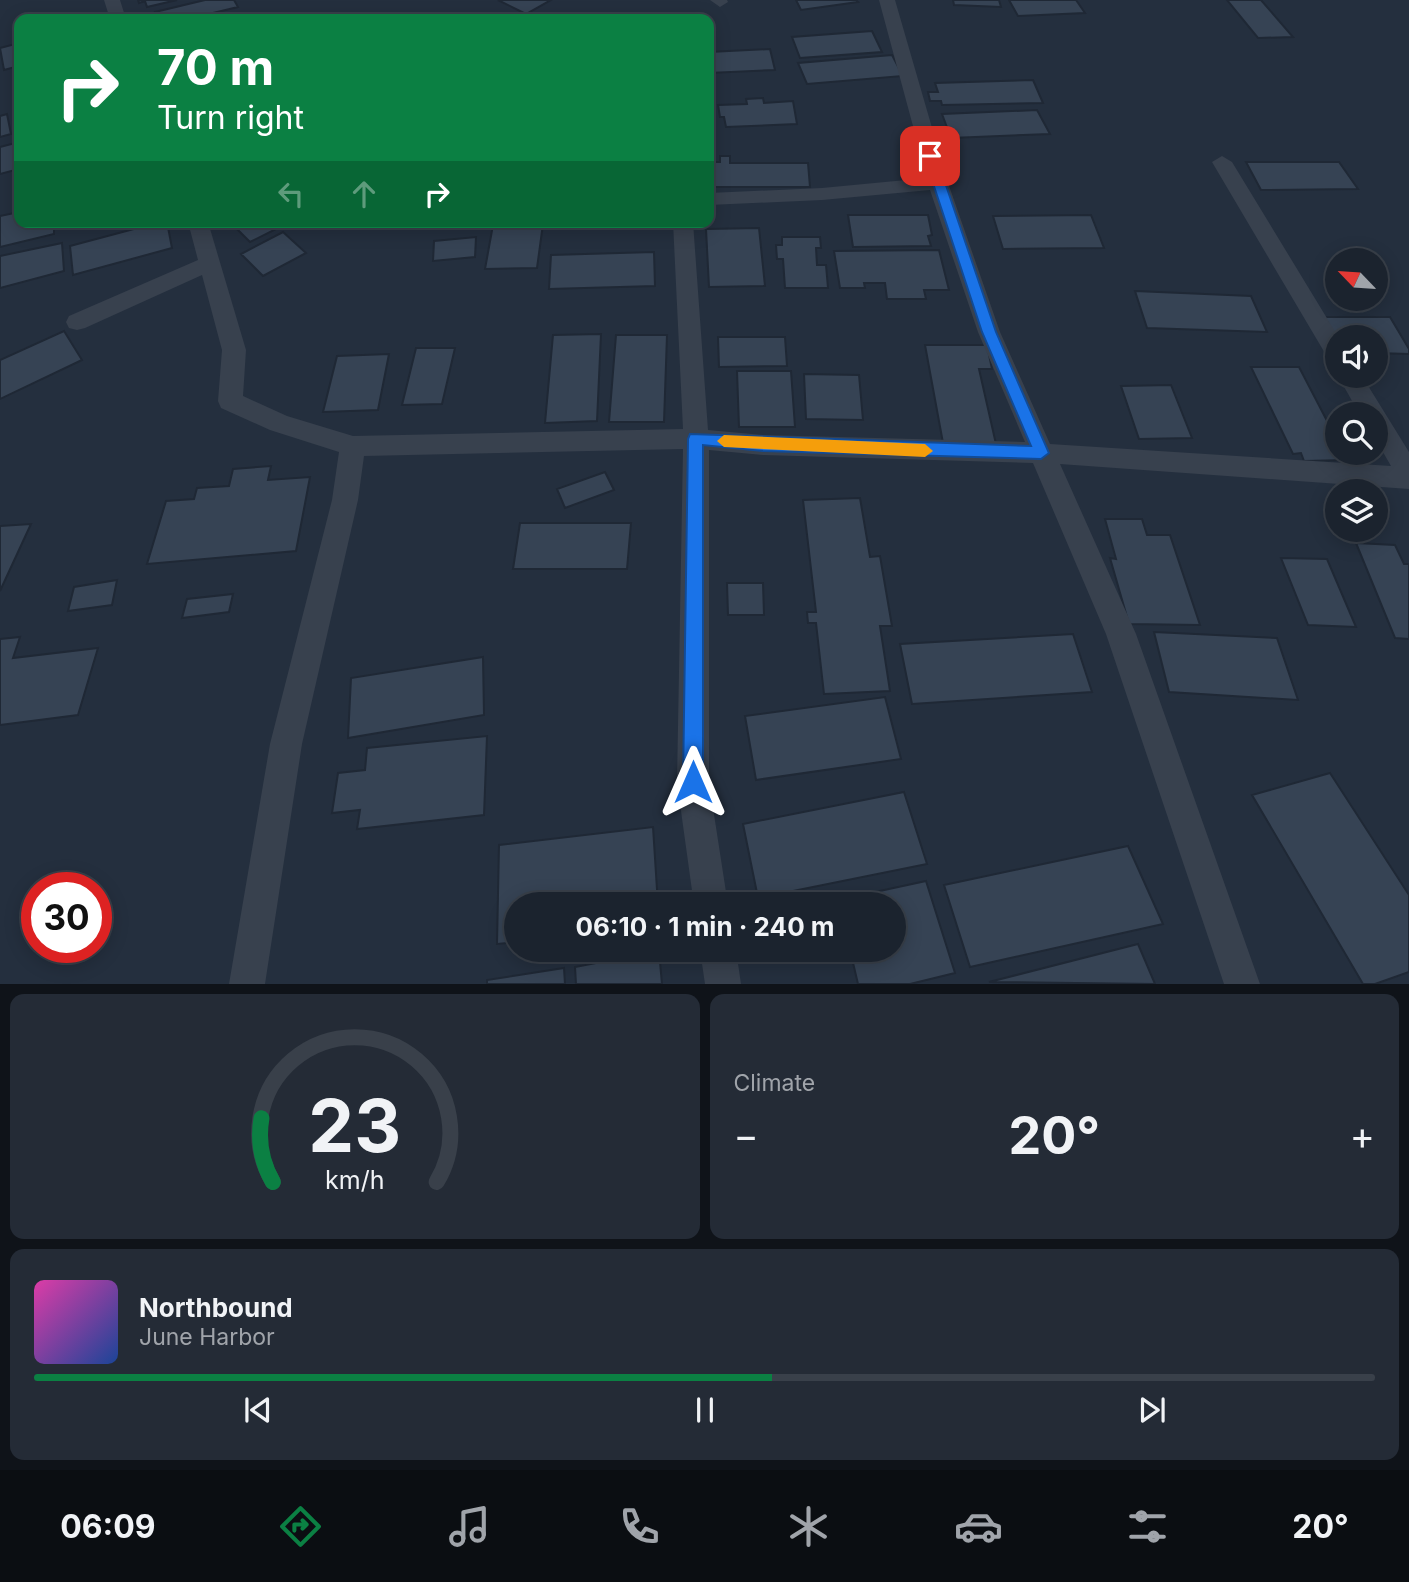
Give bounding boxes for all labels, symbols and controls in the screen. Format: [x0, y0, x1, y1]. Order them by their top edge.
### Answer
text: 70 m [157, 38, 274, 97]
icon: right [42, 42, 133, 133]
text: Turn right [157, 98, 304, 137]
pin [900, 126, 960, 186]
icon: arrive [911, 137, 949, 175]
icon: left [272, 175, 310, 213]
icon: ahead [345, 175, 383, 213]
icon: right [418, 175, 456, 213]
north arrow [1325, 248, 1388, 312]
map controls [1325, 248, 1388, 542]
button: sound [1325, 325, 1388, 388]
button: search [1325, 402, 1388, 465]
button: layers [1325, 479, 1388, 542]
position arrow [656, 745, 730, 819]
speed limit sign: 30 [21, 872, 112, 963]
text: 06:10 · 1 min · 240 m [575, 911, 835, 942]
text: Climate [734, 1069, 815, 1097]
text: 23 [308, 1082, 401, 1171]
text: 20° [1008, 1104, 1100, 1167]
text: − [734, 1112, 759, 1158]
text: + [1350, 1112, 1375, 1158]
text: km/h [325, 1165, 384, 1195]
text: Northbound [139, 1292, 293, 1323]
text: June Harbor [139, 1323, 275, 1351]
icon: previous [239, 1391, 277, 1429]
icon: pause [686, 1391, 724, 1429]
icon: next [1133, 1391, 1171, 1429]
icon: directions [276, 1502, 325, 1551]
icon: music [445, 1502, 494, 1551]
icon: phone [615, 1502, 664, 1551]
icon: climate [784, 1502, 833, 1551]
icon: car [954, 1502, 1003, 1551]
icon: filters [1123, 1502, 1172, 1551]
text: 06:09 [60, 1507, 156, 1546]
text: 20° [1292, 1507, 1349, 1546]

